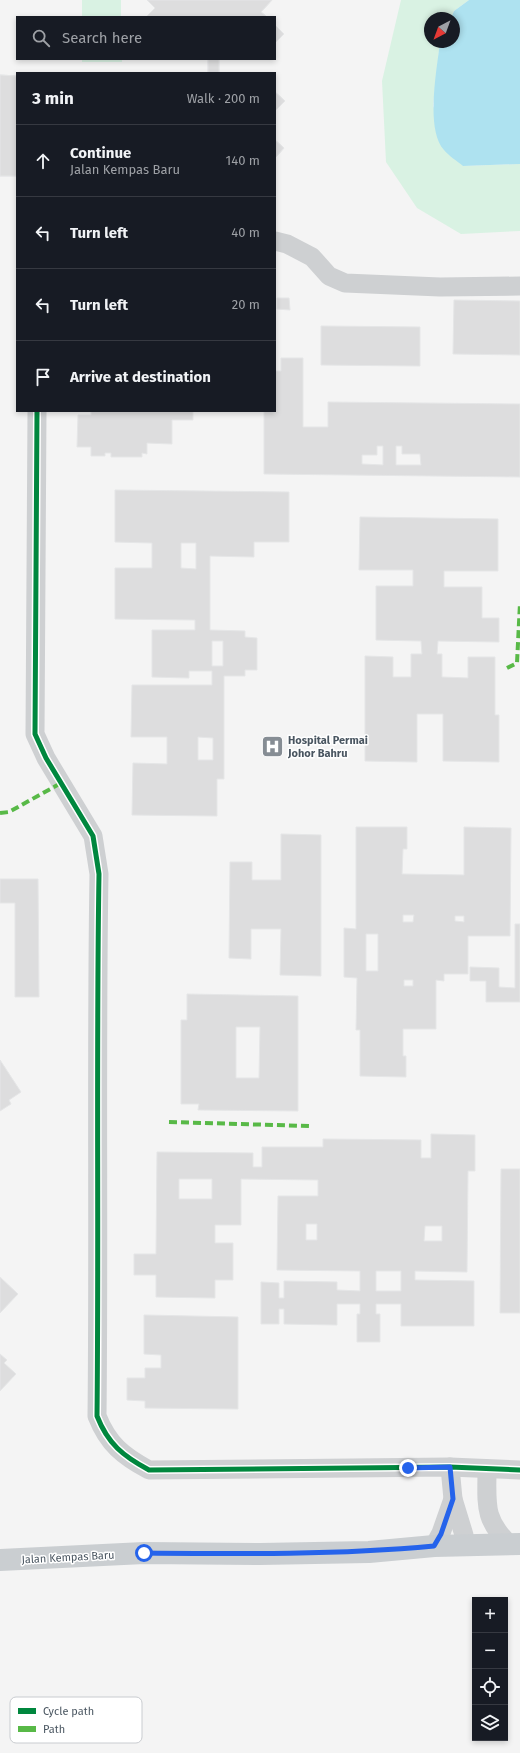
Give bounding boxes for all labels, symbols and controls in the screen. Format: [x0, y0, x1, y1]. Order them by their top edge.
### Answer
north arrow [424, 12, 460, 48]
search box [16, 16, 276, 60]
icon: search [30, 27, 52, 49]
text: Search here [62, 29, 142, 47]
text: 3 min [32, 88, 74, 109]
text: Walk · 200 m [187, 91, 260, 106]
text: Continue [70, 144, 131, 162]
icon: ahead [32, 150, 54, 172]
text: 140 m [226, 153, 260, 168]
text: Jalan Kempas Baru [70, 162, 180, 177]
icon: left [32, 222, 54, 244]
text: Turn left [70, 224, 128, 242]
text: 40 m [231, 225, 260, 240]
icon: left [32, 294, 54, 316]
text: Turn left [70, 296, 128, 314]
text: 20 m [232, 297, 260, 312]
icon: arrive [32, 366, 54, 388]
text: Arrive at destination [70, 368, 211, 386]
hospital icon: Hospital Permai Johor Bahru [259, 733, 285, 759]
place label: Hospital Permai Johor Bahru [287, 734, 368, 760]
route end [399, 1459, 417, 1477]
route start [135, 1544, 153, 1562]
street label: Jalan Kempas Baru [21, 1549, 115, 1566]
map controls [472, 1597, 508, 1741]
button: + [472, 1597, 508, 1633]
button: − [472, 1633, 508, 1669]
button: locate [472, 1669, 508, 1705]
legend [10, 1697, 142, 1743]
text: Cycle path [43, 1705, 94, 1718]
button: layers [472, 1705, 508, 1741]
text: Path [43, 1723, 65, 1736]

